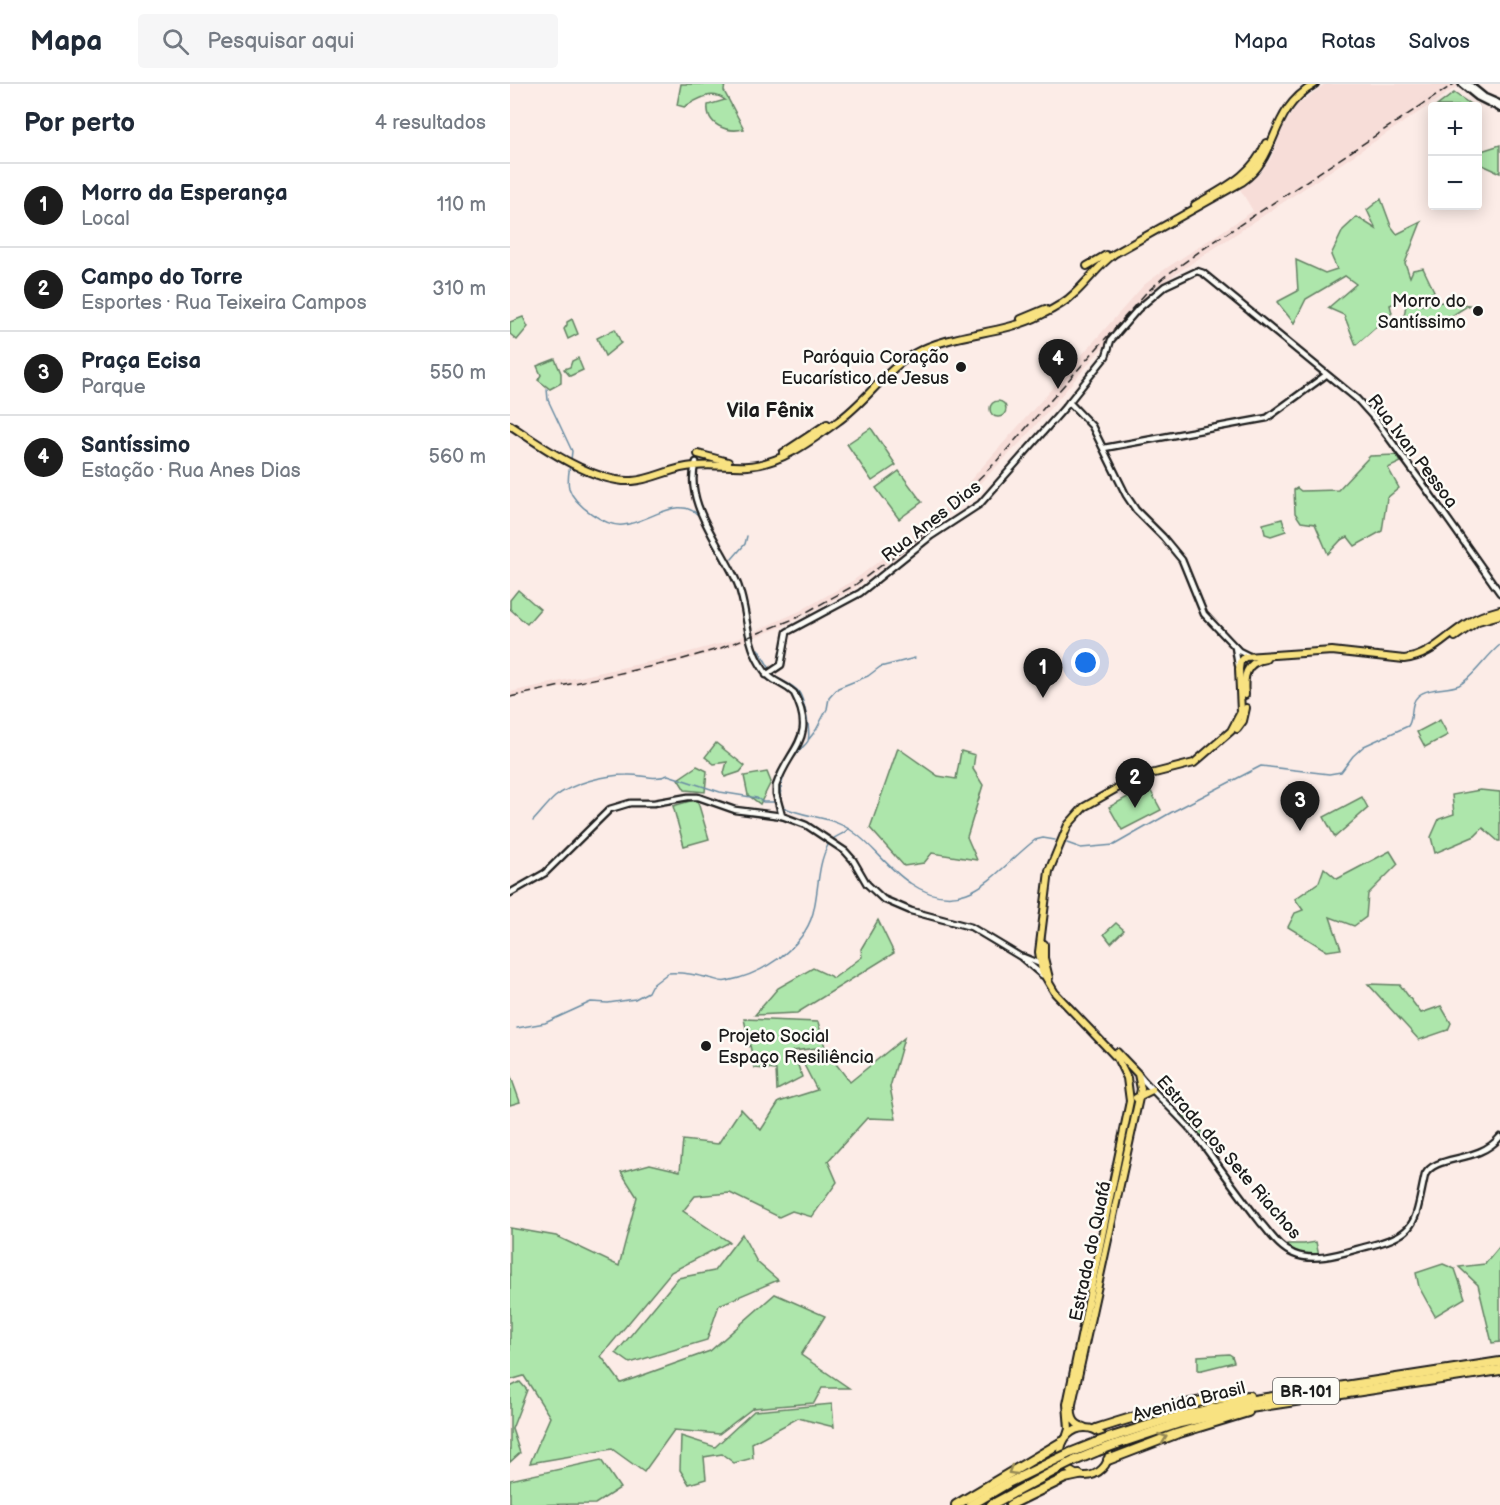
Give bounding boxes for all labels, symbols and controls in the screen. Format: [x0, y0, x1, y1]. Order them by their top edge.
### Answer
search box [138, 14, 558, 68]
text: Mapa [30, 25, 102, 58]
icon: search [159, 25, 192, 58]
text: Pesquisar aqui [207, 28, 354, 55]
text: Mapa [1234, 29, 1288, 54]
text: Rotas [1321, 29, 1376, 54]
text: Salvos [1409, 29, 1470, 54]
map controls [1428, 102, 1482, 210]
button: + [1428, 102, 1482, 156]
text: Por perto [24, 108, 135, 139]
text: 4 resultados [375, 111, 486, 135]
button: − [1428, 156, 1482, 210]
text: Morro da Esperança [81, 180, 288, 207]
text: 1 [39, 193, 48, 217]
text: 110 m [437, 193, 486, 217]
text: Local [81, 207, 130, 231]
text: Campo do Torre [81, 264, 243, 291]
text: 2 [38, 277, 49, 301]
text: 310 m [432, 277, 486, 301]
text: Esportes · Rua Teixeira Campos [81, 291, 367, 315]
place label: Morro do Santíssimo [1378, 291, 1466, 333]
marker: Morro do Santíssimo [1471, 304, 1485, 318]
pin: 4 [1038, 340, 1078, 389]
place label: Paróquia Coração Eucarístico de Jesus [781, 347, 949, 389]
text: Praça Ecisa [81, 348, 201, 375]
marker: Paróquia Coração Eucarístico de Jesus [954, 360, 968, 374]
text: 3 [38, 361, 49, 385]
text: 550 m [429, 361, 486, 385]
text: Parque [81, 375, 146, 399]
street label: Rua Ivan Pessoa [1363, 390, 1462, 512]
district label: Vila Fênix [726, 399, 814, 423]
text: Santíssimo [81, 432, 190, 459]
text: 4 [38, 445, 49, 469]
text: 560 m [429, 445, 486, 469]
text: Estação · Rua Anes Dias [81, 459, 301, 483]
street label: Rua Anes Dias [878, 476, 985, 567]
pin: 1 [1024, 648, 1062, 698]
your location [1071, 648, 1100, 677]
pin: 2 [1116, 758, 1154, 808]
pin: 3 [1280, 782, 1320, 831]
place label: Projeto Social Espaço Resiliência [718, 1026, 874, 1068]
marker: Projeto Social Espaço Resiliência [699, 1039, 713, 1053]
street label: Estrada dos Sete Riachos [1152, 1071, 1305, 1243]
street label: Estrada do Quafá [1065, 1179, 1116, 1323]
street label: Avenida Brasil [1131, 1377, 1248, 1426]
road number: BR-101 [1273, 1378, 1339, 1404]
one-way arrow [1157, 1433, 1167, 1446]
one-way arrow [1008, 1463, 1018, 1475]

